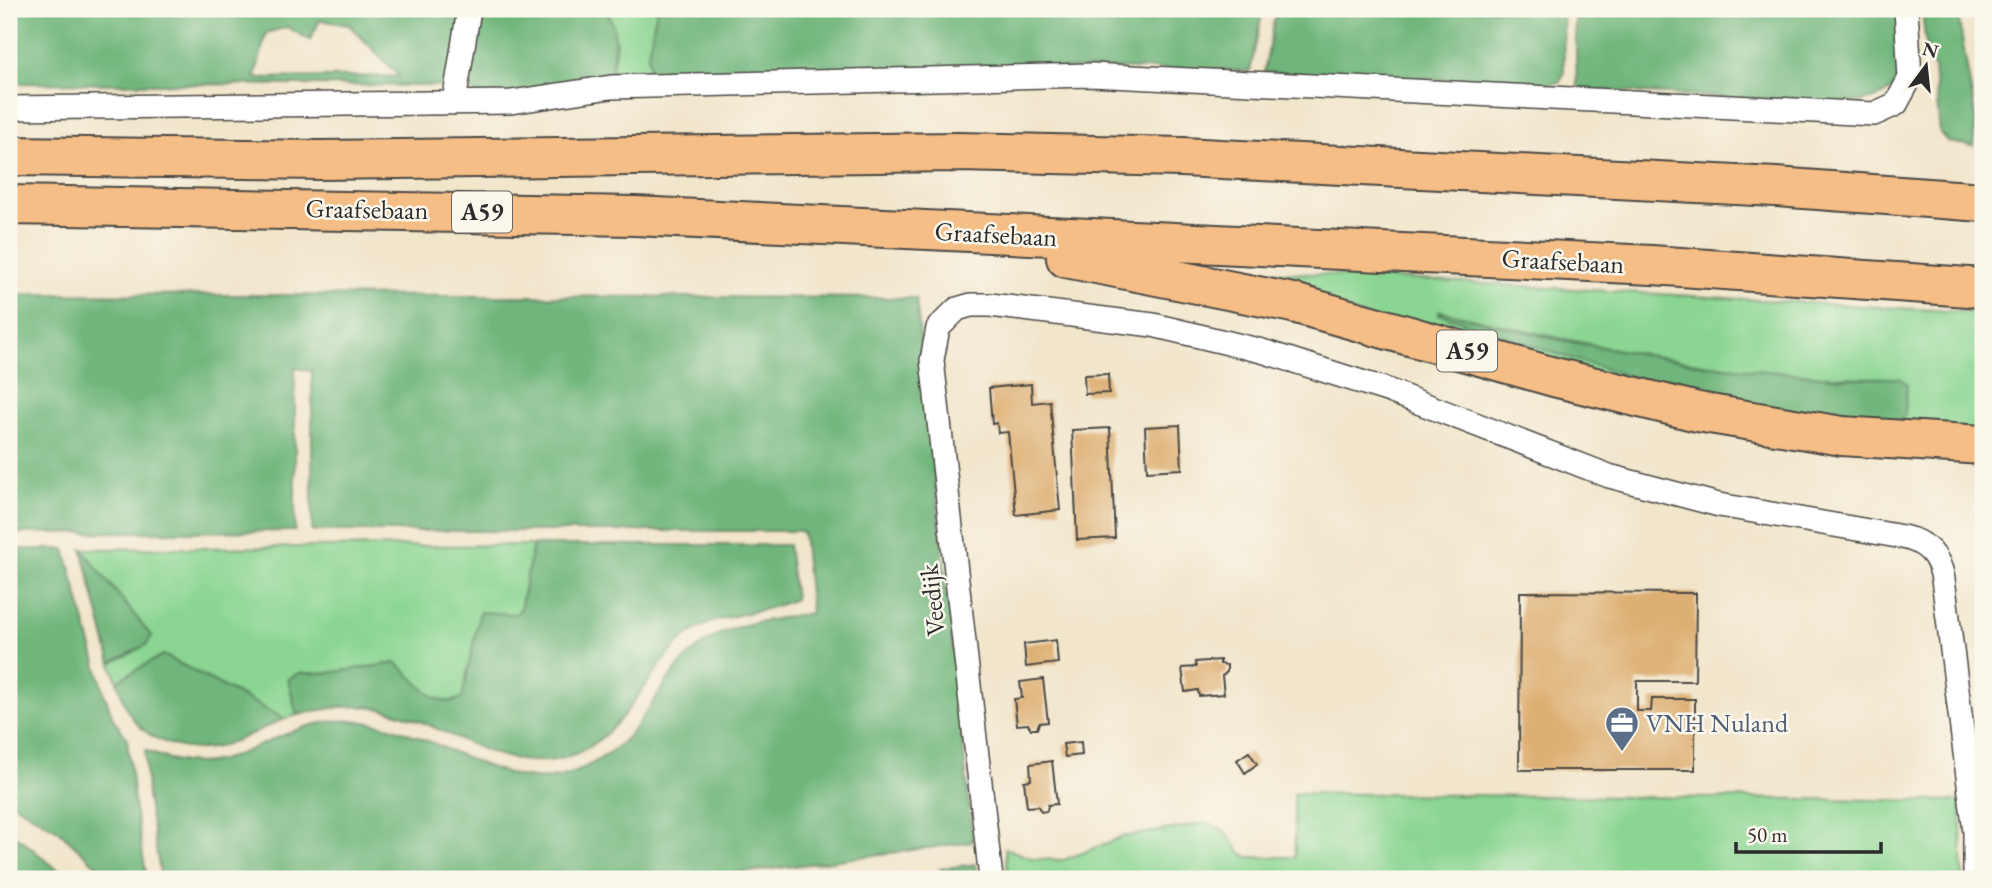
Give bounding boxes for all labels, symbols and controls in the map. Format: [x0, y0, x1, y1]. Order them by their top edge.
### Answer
north arrow [1890, 32, 1960, 102]
text: N [1920, 36, 1942, 64]
street label: Graafsebaan [305, 191, 429, 227]
road number: A59 [452, 192, 512, 232]
street label: Graafsebaan [934, 214, 1058, 254]
street label: Graafsebaan [1501, 241, 1625, 281]
road number: A59 [1437, 330, 1497, 372]
street label: Veedijk [911, 562, 953, 638]
office icon: VNH Nuland [1603, 704, 1641, 753]
place label: VNH Nuland [1646, 706, 1789, 740]
scale bar [1736, 811, 1882, 855]
text: 50 m [1747, 821, 1788, 848]

